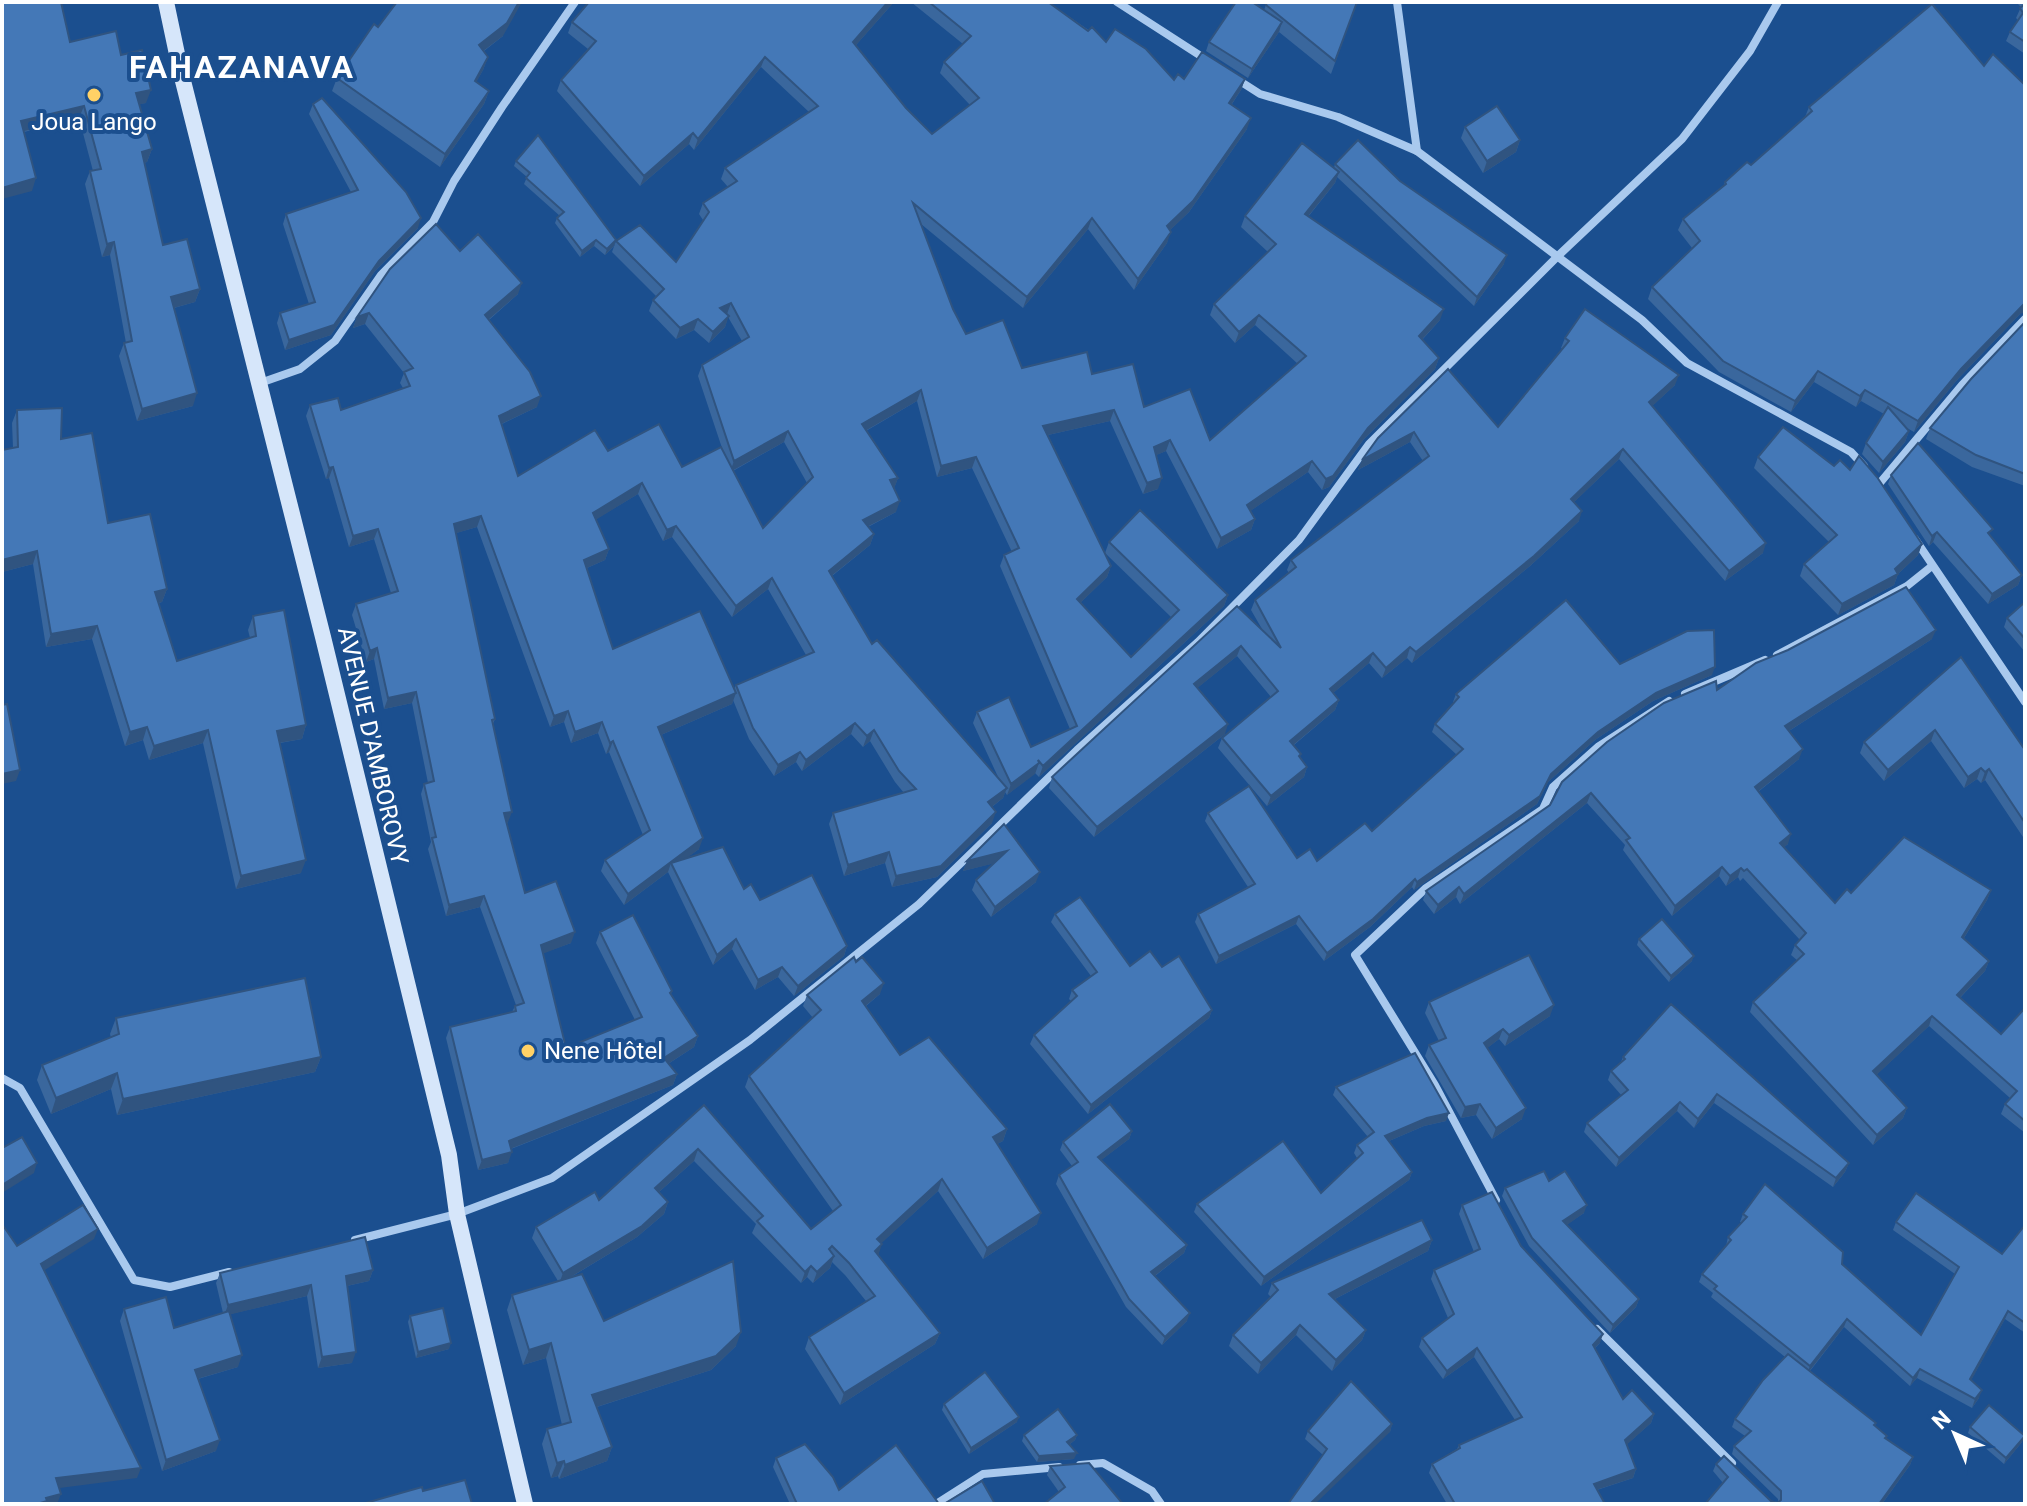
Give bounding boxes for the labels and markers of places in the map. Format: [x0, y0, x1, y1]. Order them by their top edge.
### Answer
marker: Joua Lango [85, 86, 103, 104]
place label: Joua Lango [31, 108, 157, 136]
place label: Nene Hôtel [544, 1037, 663, 1065]
marker: Nene Hôtel [519, 1042, 537, 1060]

